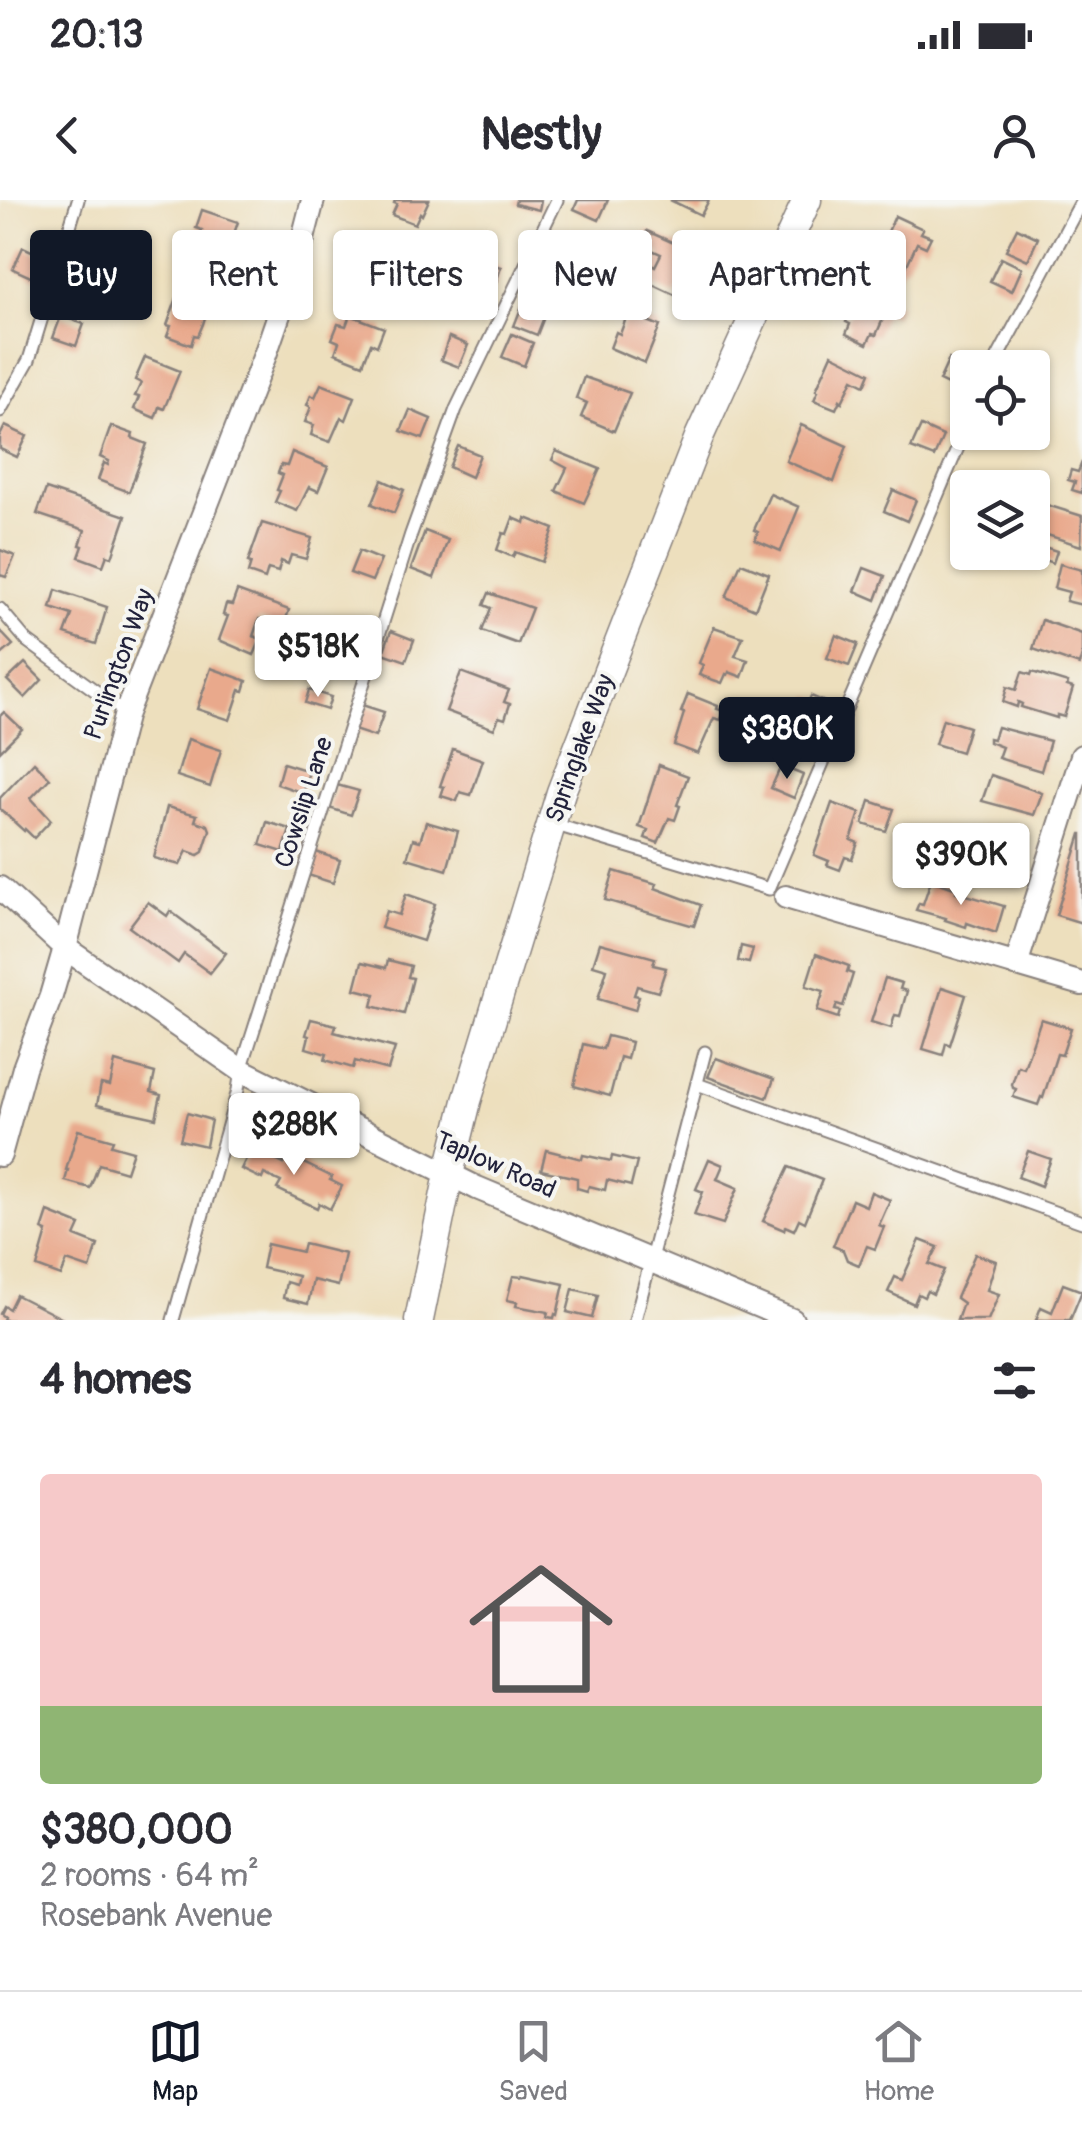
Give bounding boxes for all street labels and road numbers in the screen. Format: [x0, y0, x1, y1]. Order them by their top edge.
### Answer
street label: Purlington Way [78, 584, 161, 744]
street label: Springlake Way [539, 670, 622, 827]
street label: Cowslip Lane [269, 732, 340, 872]
street label: Taplow Road [430, 1125, 561, 1206]

